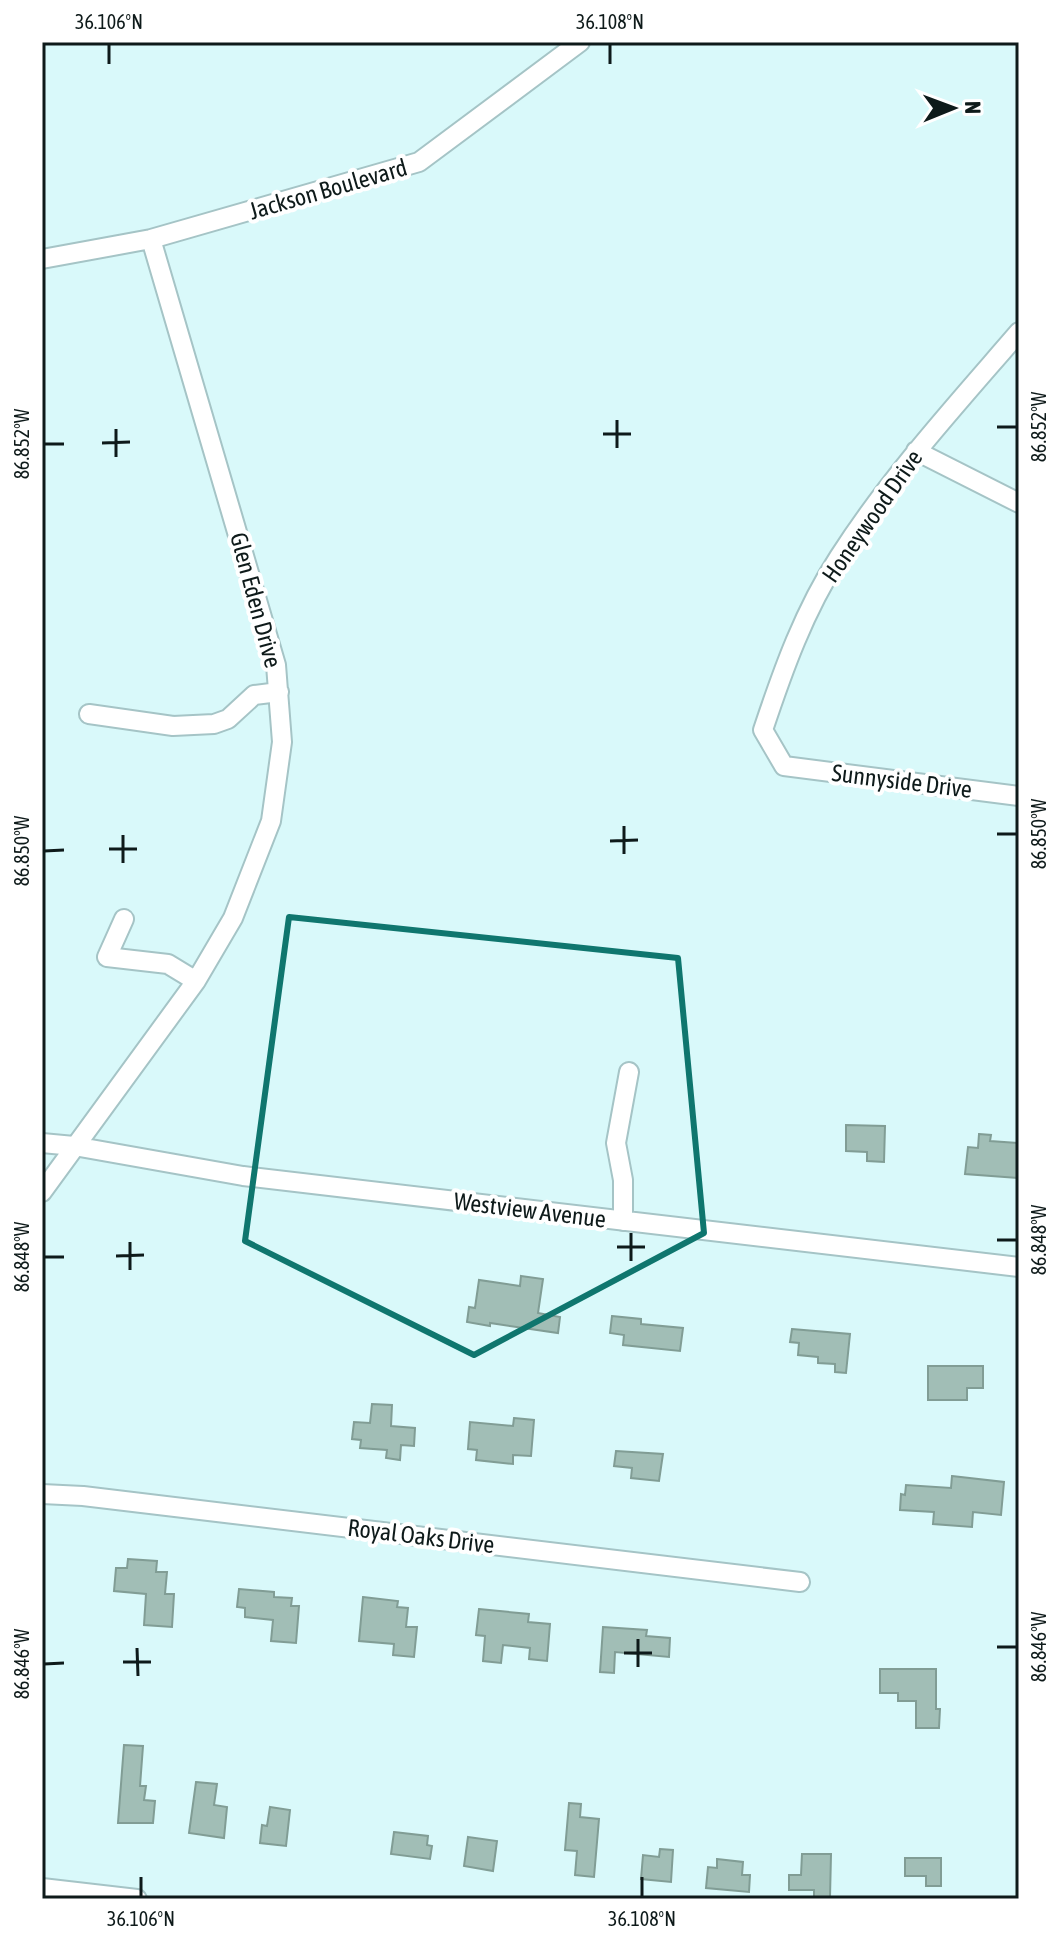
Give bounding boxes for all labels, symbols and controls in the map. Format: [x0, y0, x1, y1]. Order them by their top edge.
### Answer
text: 36.106°N [75, 10, 143, 33]
text: 36.108°N [576, 10, 644, 33]
north arrow [913, 68, 993, 148]
text: N [960, 101, 986, 114]
street label: Jackson Boulevard [246, 154, 410, 224]
text: 86.852°W [1027, 391, 1050, 462]
text: 86.852°W [10, 408, 33, 479]
street label: Honeywood Drive [816, 445, 928, 587]
street label: Glen Eden Drive [225, 530, 287, 670]
street label: Sunnyside Drive [830, 759, 974, 803]
text: 86.850°W [1027, 798, 1050, 869]
text: 86.850°W [10, 815, 33, 886]
street label: Westview Avenue [452, 1187, 608, 1233]
text: 86.848°W [1027, 1204, 1050, 1275]
text: 86.848°W [10, 1221, 33, 1292]
street label: Royal Oaks Drive [346, 1514, 496, 1558]
text: 86.846°W [1027, 1611, 1050, 1682]
text: 86.846°W [10, 1628, 33, 1699]
text: 36.106°N [107, 1907, 175, 1930]
text: 36.108°N [608, 1907, 676, 1930]

